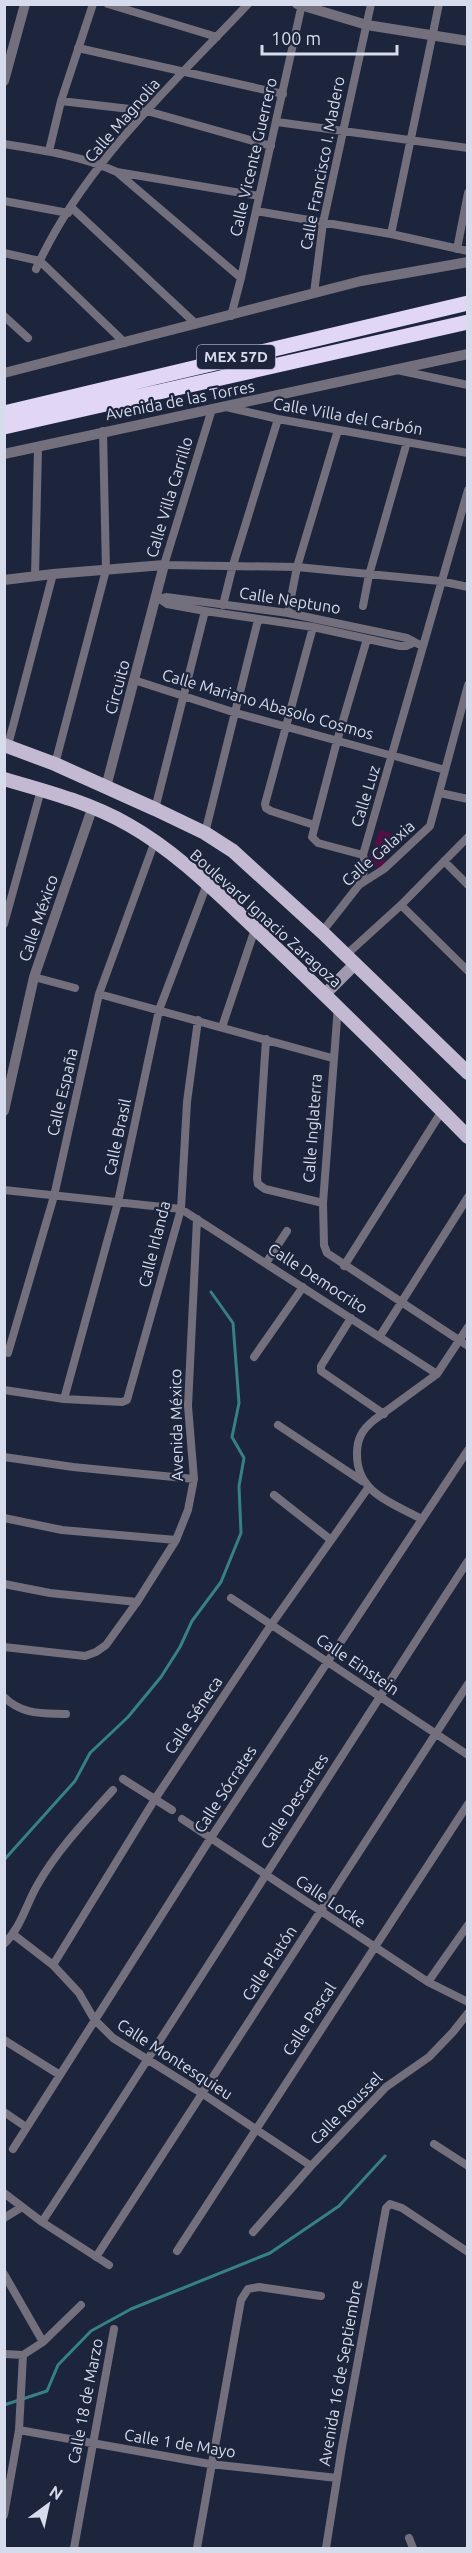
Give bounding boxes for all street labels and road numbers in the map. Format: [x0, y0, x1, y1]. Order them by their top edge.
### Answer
street label: Calle Magnolia [81, 74, 163, 166]
street label: Calle Francisco I. Madero [296, 75, 348, 251]
street label: Calle Vicente Guerrero [226, 76, 280, 238]
road number: MEX 57D [197, 345, 275, 369]
street label: Avenida de las Torres [104, 377, 256, 423]
street label: Calle Villa del Carbón [272, 394, 424, 438]
street label: Calle Villa Carrillo [142, 434, 196, 560]
street label: Calle Neptuno [238, 583, 342, 617]
street label: Circuito [101, 658, 133, 716]
street label: Calle Mariano Abasolo Cosmos [160, 665, 376, 743]
street label: Calle Luz [347, 763, 383, 829]
street label: Calle Galaxia [338, 817, 418, 889]
street label: Boulevard Ignacio Zaragoza [187, 845, 345, 991]
street label: Calle México [15, 872, 61, 964]
street label: Calle España [43, 1046, 81, 1138]
street label: Calle Inglaterra [299, 1073, 325, 1183]
street label: Calle Brasil [100, 1097, 134, 1177]
street label: Calle Irlanda [135, 1199, 173, 1289]
street label: Calle Democrito [265, 1239, 371, 1317]
street label: Avenida México [166, 1369, 186, 1481]
street label: Calle Einstein [313, 1630, 403, 1698]
street label: Calle Séneca [160, 1673, 226, 1757]
street label: Calle Sócrates [190, 1742, 260, 1836]
street label: Calle Descartes [257, 1750, 331, 1852]
street label: Calle Locke [293, 1871, 369, 1931]
street label: Calle Platón [238, 1922, 300, 2004]
street label: Calle Pascal [279, 1979, 339, 2059]
street label: Calle Montesquieu [114, 2015, 236, 2103]
street label: Calle Roussel [306, 2068, 386, 2148]
street label: Avenida 16 de Septiembre [315, 2279, 365, 2467]
street label: Calle 18 de Marzo [64, 2337, 106, 2465]
street label: Calle 1 de Mayo [123, 2425, 237, 2461]

